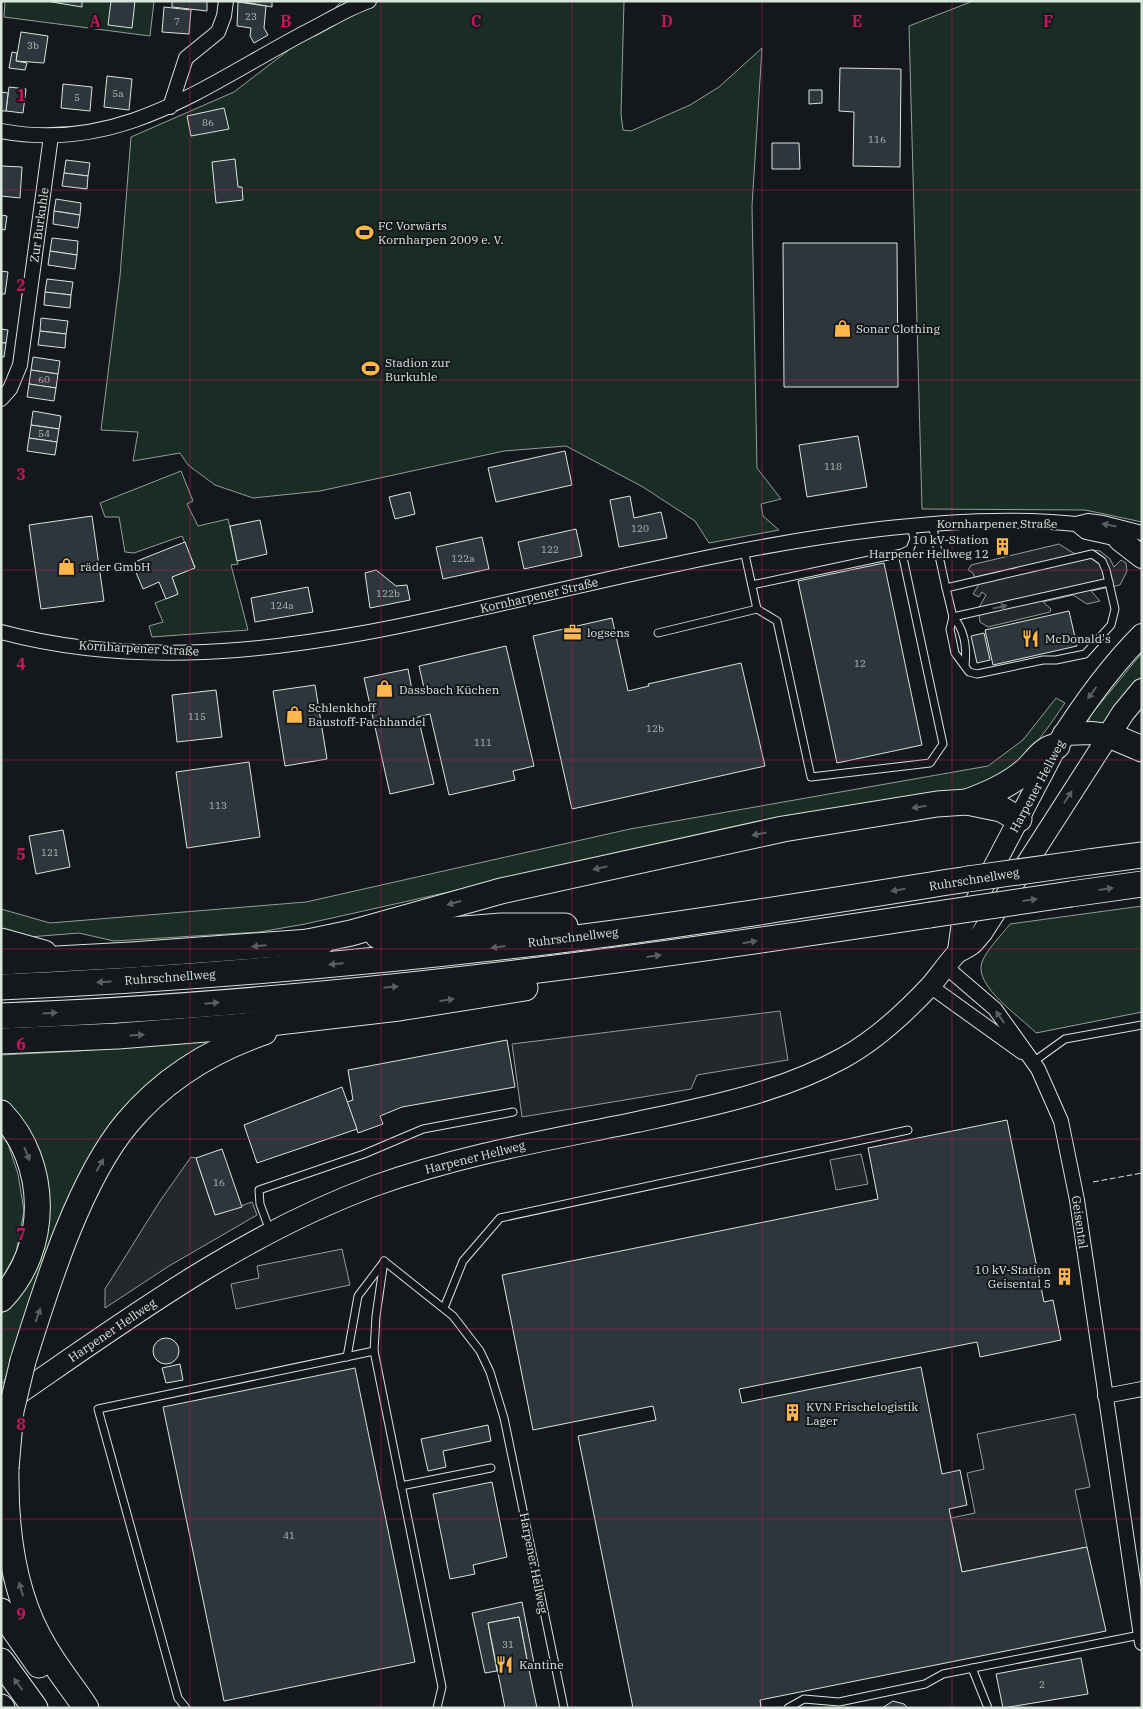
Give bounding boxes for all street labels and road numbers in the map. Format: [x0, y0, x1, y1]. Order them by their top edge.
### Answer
street label: Zur Burkuhle [26, 187, 52, 263]
street label: Kornharpener Straße [937, 516, 1057, 531]
street label: Kornharpener Straße [479, 574, 599, 616]
street label: Kornharpener Straße [78, 637, 200, 659]
street label: Harpener Hellweg [1006, 737, 1068, 835]
street label: Ruhrschnellweg [928, 864, 1021, 894]
street label: Ruhrschnellweg [527, 924, 620, 950]
street label: Ruhrschnellweg [124, 966, 217, 988]
street label: Harpener Hellweg [423, 1137, 527, 1177]
street label: Geisental [1069, 1195, 1091, 1250]
street label: Harpener Hellweg [65, 1295, 159, 1365]
street label: Harpener Hellweg [517, 1511, 551, 1615]

